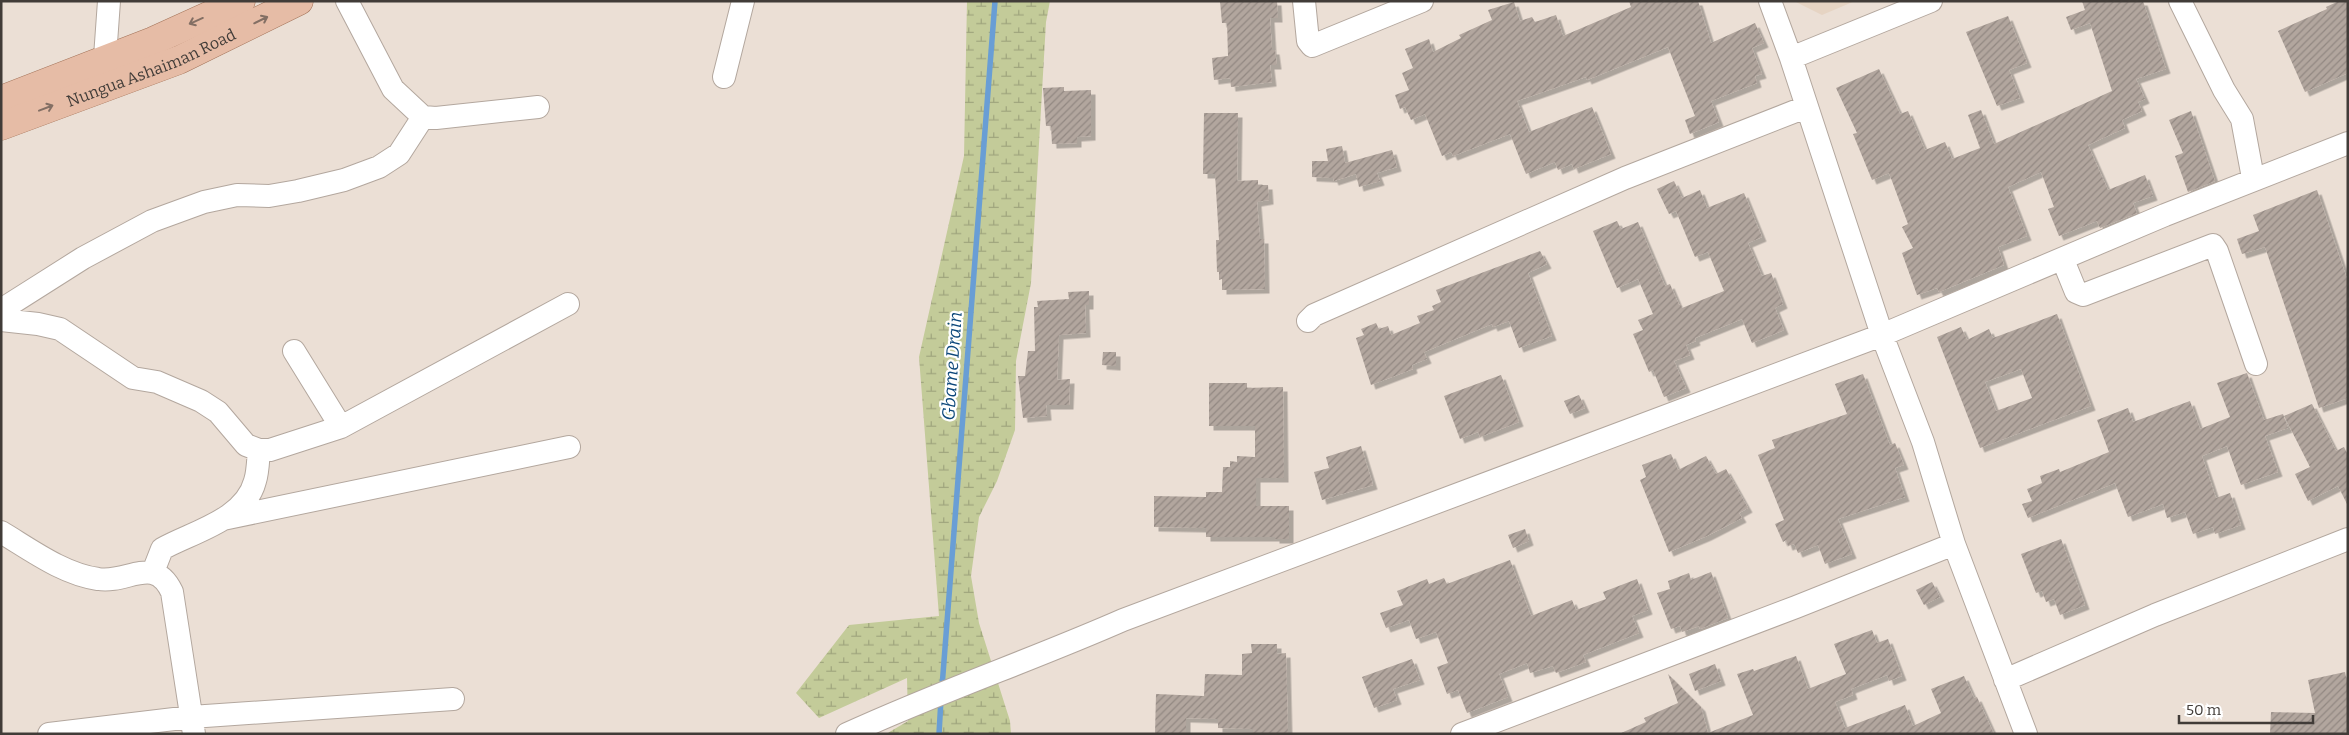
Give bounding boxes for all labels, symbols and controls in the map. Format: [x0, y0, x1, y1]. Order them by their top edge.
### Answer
one-way arrow [253, 15, 268, 24]
one-way arrow [189, 17, 204, 27]
street label: Nungua Ashaiman Road [64, 25, 239, 111]
one-way arrow [38, 103, 54, 112]
water label: Gbame Drain [937, 311, 967, 421]
scale bar [2179, 692, 2313, 724]
text: 50 m [2186, 701, 2222, 719]

